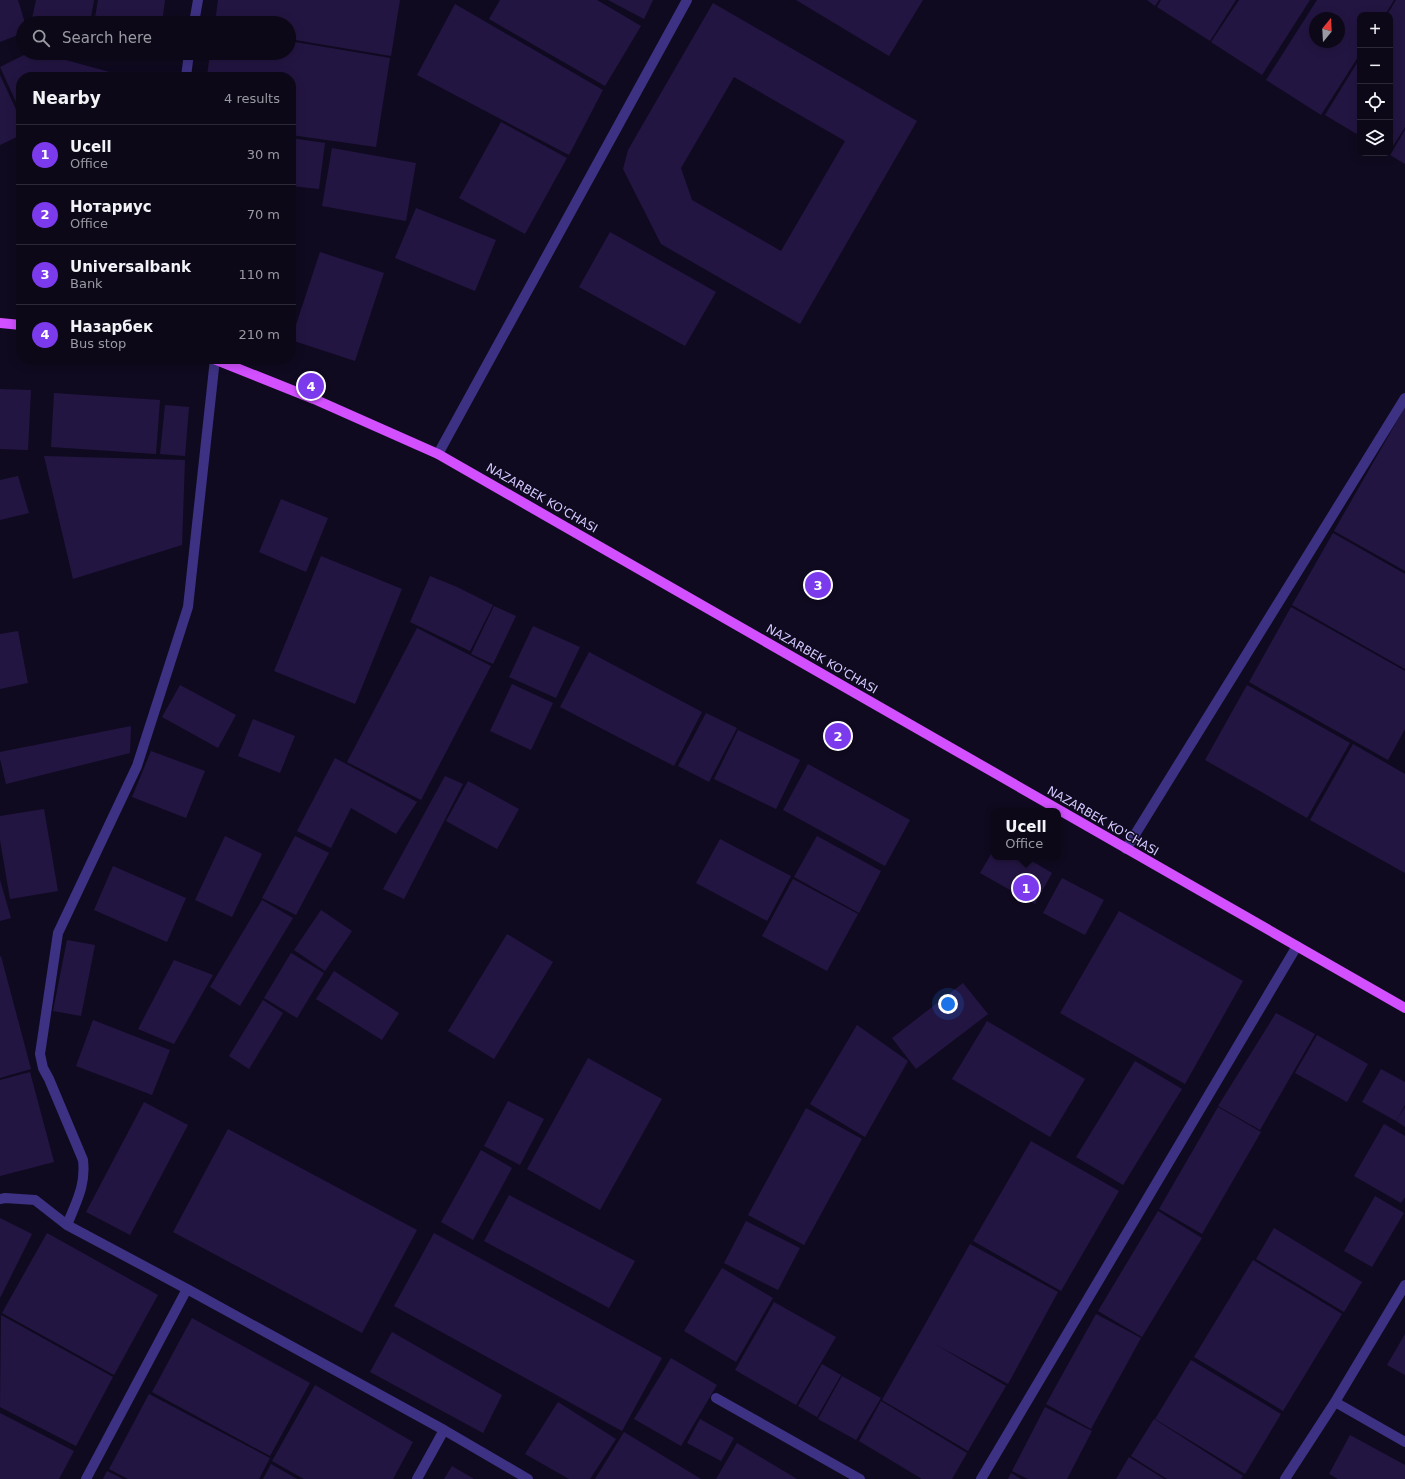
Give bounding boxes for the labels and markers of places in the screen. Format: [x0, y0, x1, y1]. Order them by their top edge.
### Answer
pin: 4 [298, 371, 324, 401]
pin: 3 [805, 570, 831, 600]
pin: 2 [825, 721, 851, 751]
pin: 1 [1013, 873, 1039, 903]

